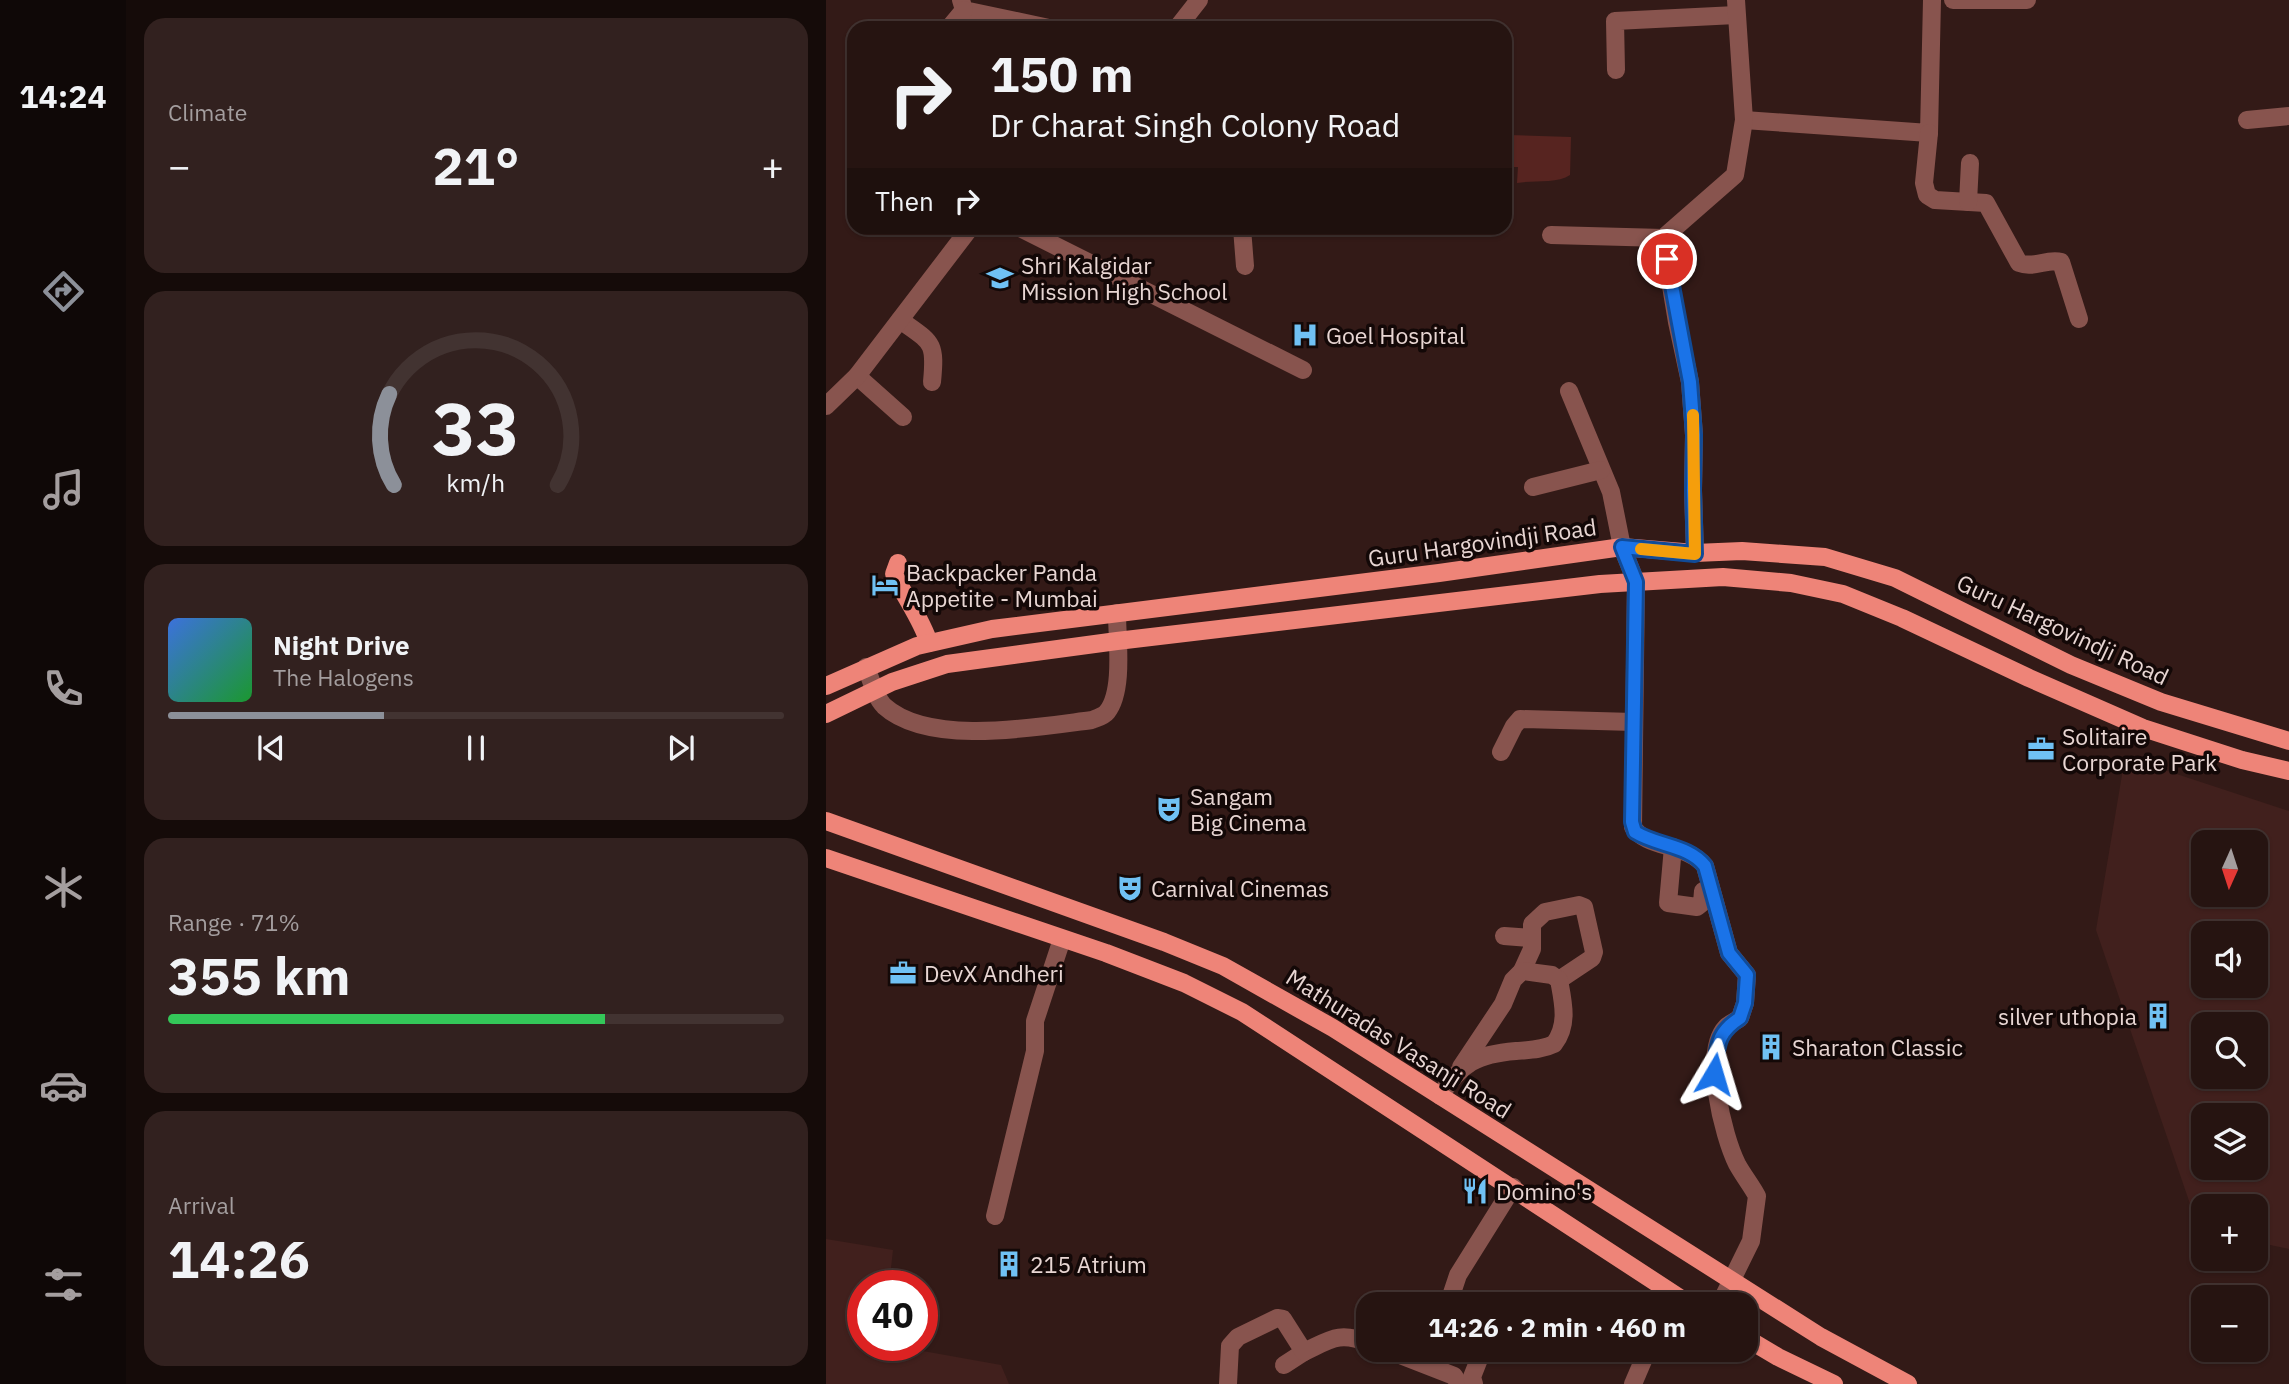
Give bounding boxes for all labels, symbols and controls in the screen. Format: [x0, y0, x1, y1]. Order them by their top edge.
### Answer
text: 150 m [990, 42, 1134, 105]
icon: right [875, 49, 966, 140]
text: 14:24 [19, 75, 107, 117]
text: Climate [168, 97, 247, 127]
text: Dr Charat Singh Colony Road [990, 104, 1400, 146]
text: 21° [433, 132, 519, 199]
text: − [168, 141, 191, 190]
text: + [761, 141, 784, 190]
icon: right [948, 182, 986, 220]
text: Then [875, 184, 934, 218]
pin [1637, 229, 1697, 289]
icon: arrive [1648, 240, 1686, 278]
place label: Shri Kalgidar Mission High School [1021, 250, 1227, 306]
school or university icon: Shri Kalgidar Mission High School [985, 263, 1015, 293]
icon: directions [39, 267, 88, 316]
hospital icon: Goel Hospital [1290, 320, 1320, 350]
place label: Goel Hospital [1326, 320, 1465, 350]
text: 33 [432, 380, 520, 475]
icon: music [39, 465, 88, 514]
text: km/h [447, 466, 505, 499]
street label: Guru Hargovindji Road [1366, 511, 1598, 573]
place label: Backpacker Panda Appetite - Mumbai [906, 557, 1098, 613]
street label: Guru Hargovindji Road [1952, 567, 2174, 691]
hotel icon: Backpacker Panda Appetite - Mumbai [870, 570, 900, 600]
text: Night Drive [273, 628, 410, 662]
text: The Halogens [273, 662, 414, 692]
icon: phone [39, 664, 88, 713]
place label: Solitaire Corporate Park [2062, 721, 2217, 777]
icon: previous [252, 729, 290, 767]
icon: pause [457, 729, 495, 767]
icon: next [662, 729, 700, 767]
office icon: Solitaire Corporate Park [2026, 734, 2056, 764]
place label: Sangam Big Cinema [1190, 781, 1306, 837]
theatre icon: Sangam Big Cinema [1154, 794, 1184, 824]
north arrow [2191, 830, 2268, 906]
map controls [2191, 830, 2268, 1362]
icon: climate [39, 863, 88, 912]
theatre icon: Carnival Cinemas [1115, 873, 1145, 903]
place label: Carnival Cinemas [1151, 873, 1329, 903]
text: Range · 71% [168, 907, 300, 937]
button: sound [2191, 921, 2268, 998]
text: 355 km [168, 942, 350, 1009]
office icon: DevX Andheri [888, 958, 918, 988]
place label: DevX Andheri [924, 958, 1064, 988]
street label: Mathuradas Vasanji Road [1281, 961, 1517, 1125]
place label: silver uthopia [1998, 1001, 2137, 1031]
building icon: silver uthopia [2143, 1001, 2173, 1031]
button: search [2191, 1012, 2268, 1089]
building icon: Sharaton Classic [1756, 1032, 1786, 1062]
place label: Sharaton Classic [1792, 1032, 1963, 1062]
position arrow [1677, 1037, 1751, 1111]
icon: car [39, 1061, 88, 1110]
button: layers [2191, 1103, 2268, 1180]
restaurant icon: Domino's [1460, 1176, 1490, 1206]
place label: Domino's [1496, 1176, 1592, 1206]
text: Arrival [168, 1190, 235, 1220]
button: + [2191, 1194, 2268, 1271]
text: 14:26 [168, 1225, 310, 1292]
building icon: 215 Atrium [994, 1249, 1024, 1279]
place label: 215 Atrium [1030, 1249, 1147, 1279]
icon: filters [39, 1260, 88, 1309]
speed limit sign: 40 [847, 1270, 938, 1361]
button: − [2191, 1285, 2268, 1362]
text: 14:26 · 2 min · 460 m [1428, 1310, 1686, 1344]

